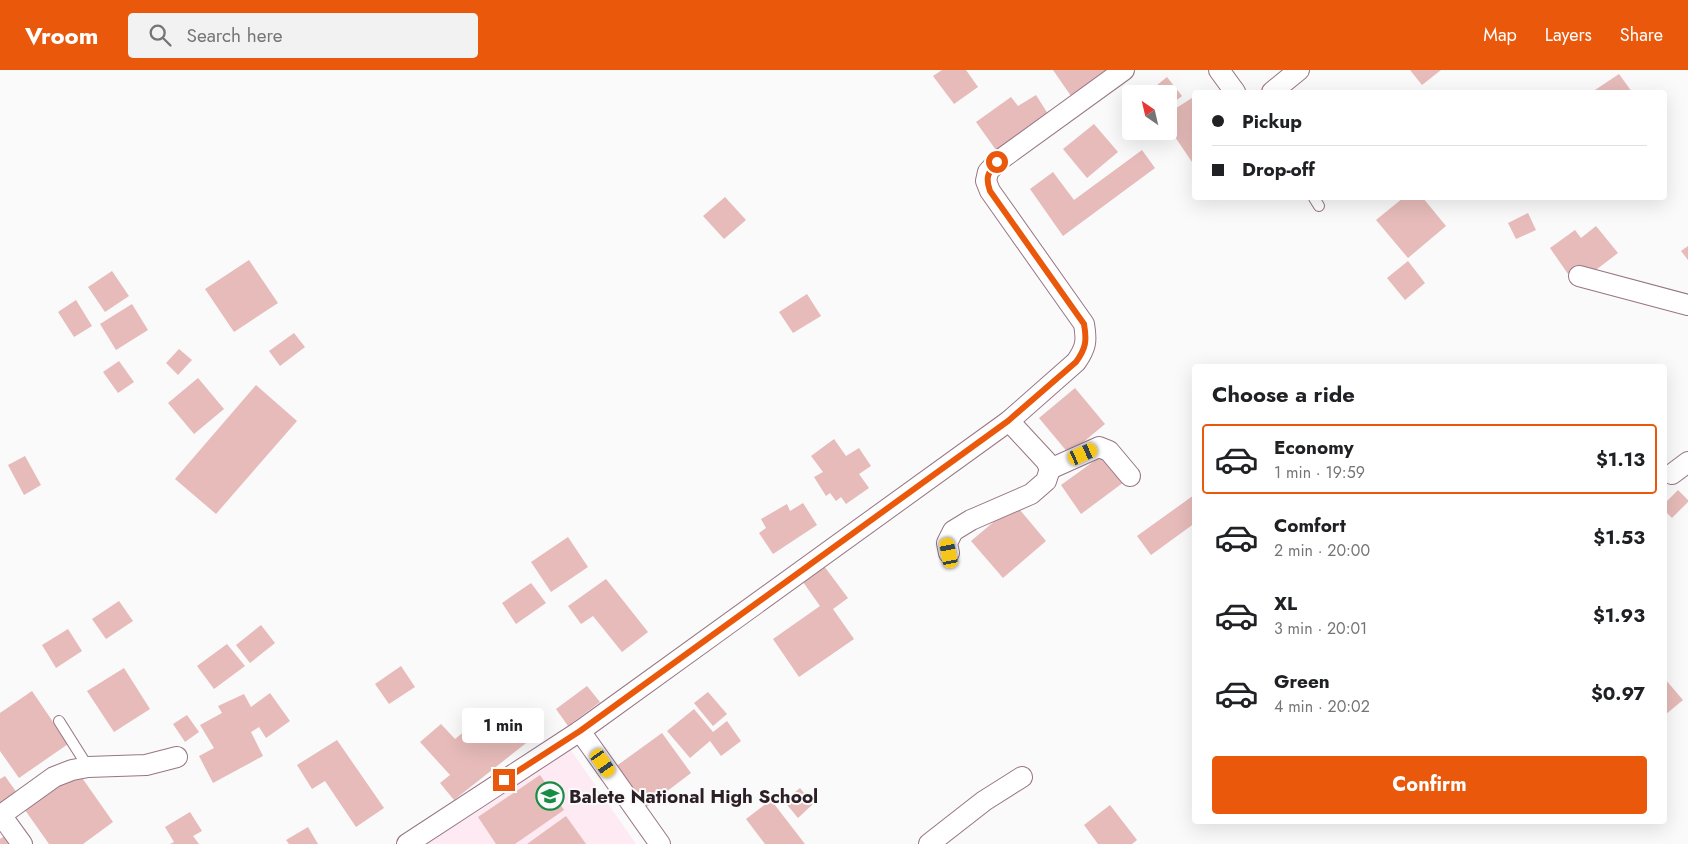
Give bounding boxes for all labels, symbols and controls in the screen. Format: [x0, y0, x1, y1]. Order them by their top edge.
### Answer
search box [128, 13, 478, 58]
text: Vroom [25, 18, 98, 53]
icon: search [146, 21, 174, 49]
text: Search here [186, 22, 283, 49]
text: Map [1483, 22, 1517, 48]
text: Layers [1545, 22, 1592, 48]
text: Share [1620, 22, 1663, 48]
north arrow [1122, 85, 1178, 140]
map controls [1122, 85, 1177, 140]
text: Pickup [1242, 108, 1302, 135]
route start [986, 151, 1008, 173]
text: Drop-off [1242, 156, 1315, 183]
text: Choose a ride [1212, 378, 1355, 410]
text: Economy [1274, 434, 1354, 461]
icon: car [1214, 437, 1259, 482]
car [1066, 441, 1099, 467]
text: $1.13 [1596, 446, 1645, 473]
text: 1 min · 19:59 [1274, 461, 1365, 484]
text: Comfort [1274, 512, 1346, 539]
icon: car [1214, 515, 1259, 560]
text: $1.53 [1593, 524, 1645, 551]
car [938, 537, 959, 569]
text: 2 min · 20:00 [1274, 539, 1370, 562]
text: XL [1274, 590, 1297, 617]
icon: car [1214, 593, 1259, 638]
text: $1.93 [1593, 602, 1645, 629]
text: 3 min · 20:01 [1274, 617, 1367, 640]
text: Green [1274, 668, 1330, 695]
icon: car [1214, 671, 1259, 716]
text: $0.97 [1591, 680, 1645, 707]
text: 4 min · 20:02 [1274, 695, 1370, 718]
callout: 1 min [463, 708, 545, 742]
text: 1 min [483, 714, 523, 737]
car [588, 746, 617, 780]
button: Confirm [1212, 756, 1647, 814]
route end [493, 769, 515, 791]
school or university icon: Balete National High School [535, 781, 565, 811]
place label: Balete National High School [569, 783, 818, 810]

